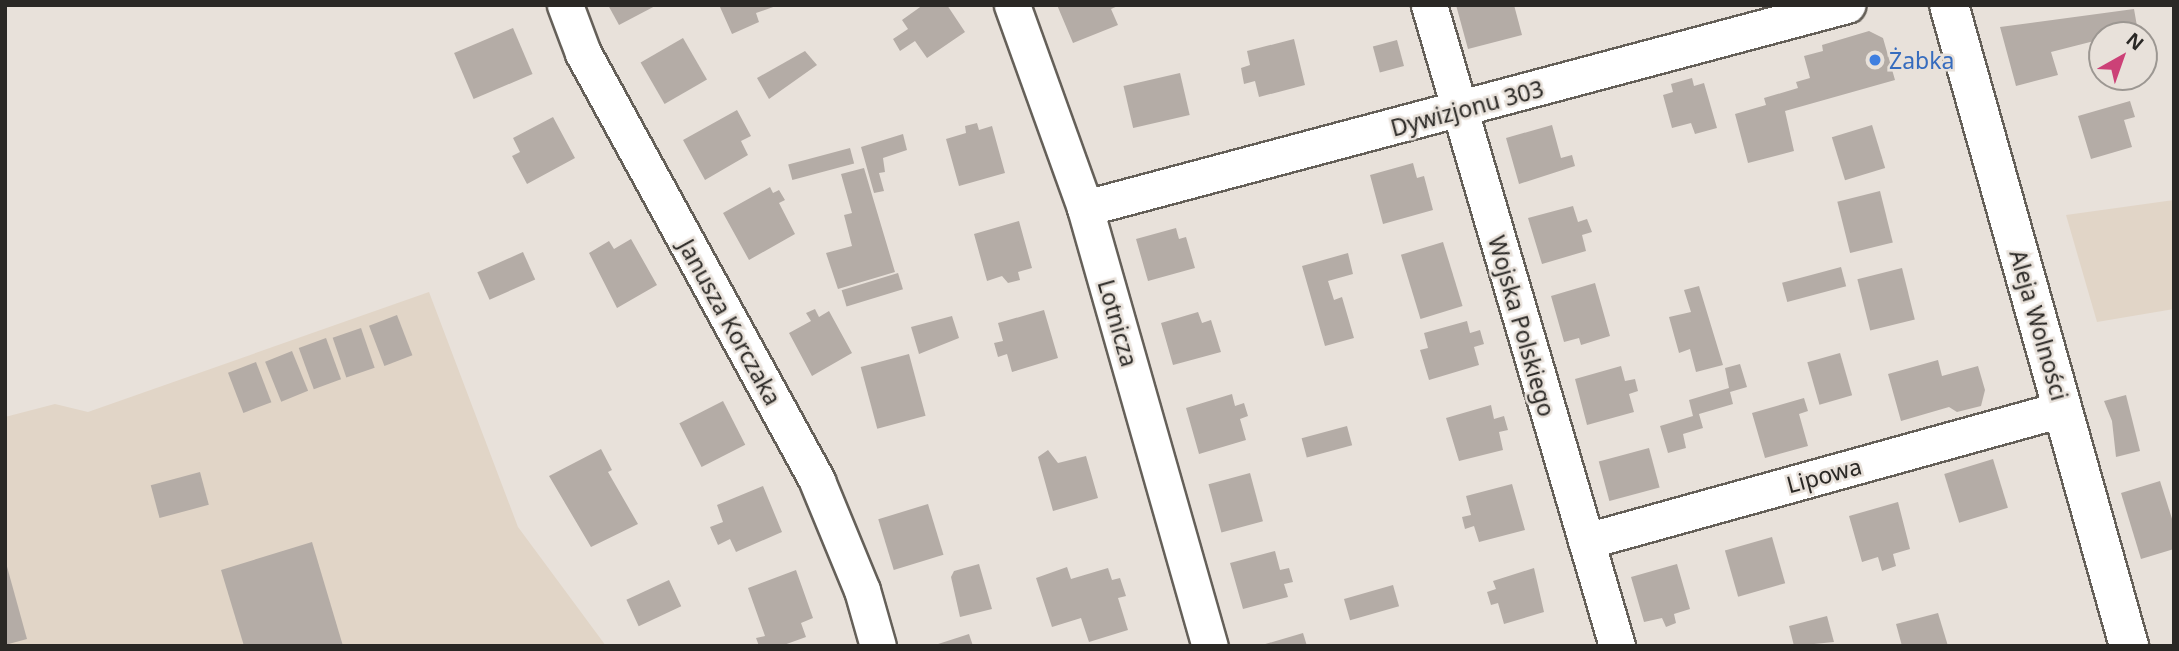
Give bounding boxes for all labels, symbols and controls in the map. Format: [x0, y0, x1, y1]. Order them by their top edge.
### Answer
north arrow [2088, 21, 2158, 91]
text: N [2121, 27, 2149, 56]
place label: Żabka [1889, 46, 1954, 74]
marker: Żabka [1867, 52, 1883, 68]
street label: Dywizjonu 303 [1388, 74, 1546, 142]
street label: Wojska Polskiego [1483, 232, 1561, 420]
street label: Janusza Korczaka [673, 234, 787, 410]
street label: Aleja Wolności [2004, 247, 2074, 403]
street label: Lotnicza [1092, 276, 1144, 370]
street label: Lipowa [1783, 452, 1865, 498]

